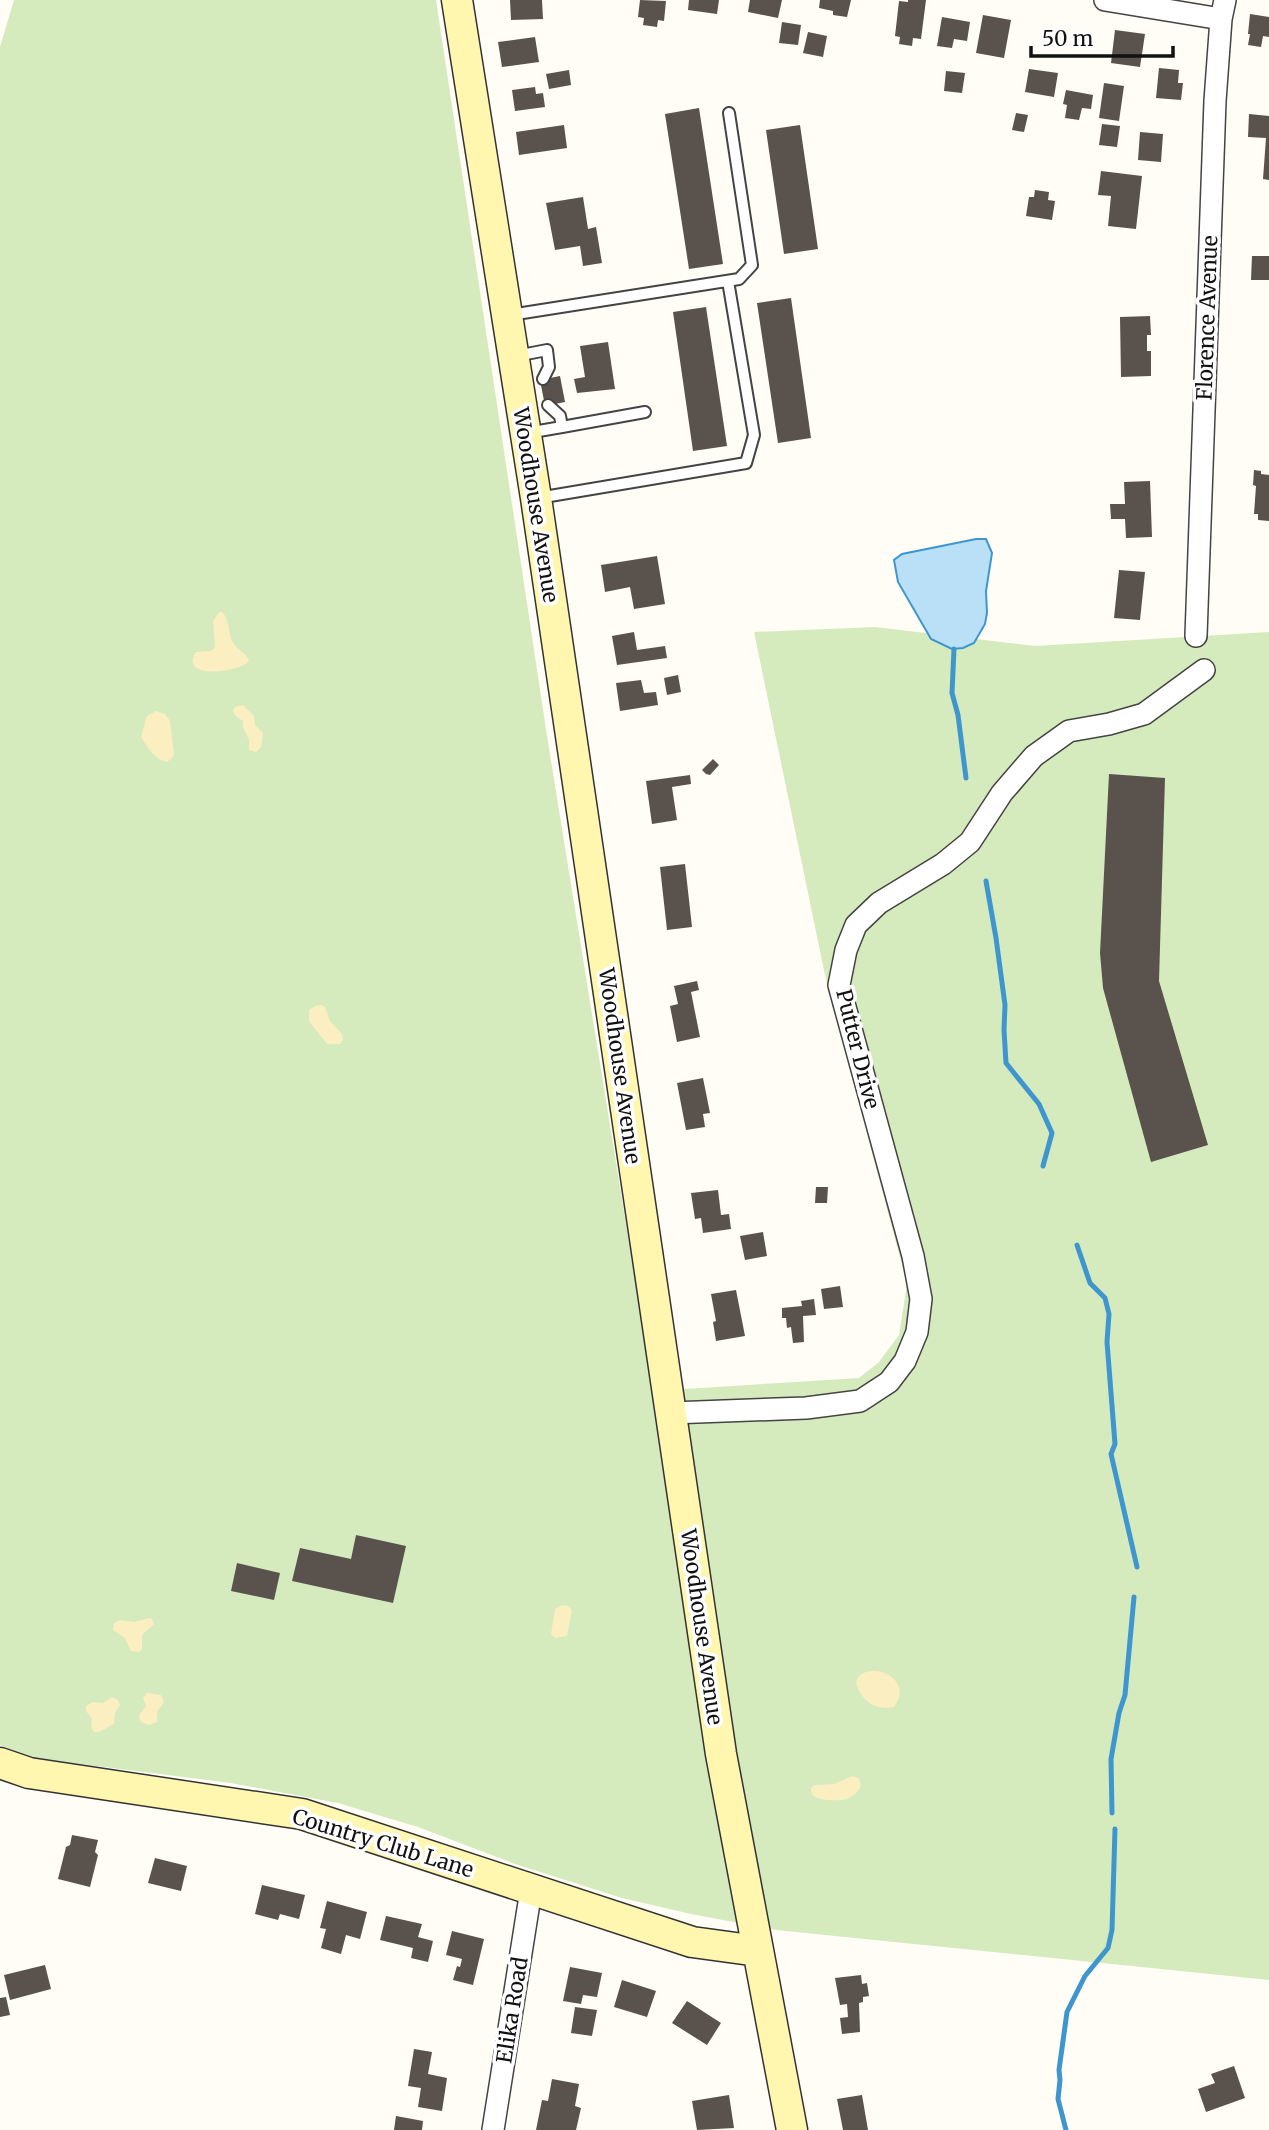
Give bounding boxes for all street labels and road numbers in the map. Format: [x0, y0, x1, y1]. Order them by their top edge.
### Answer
street label: Florence Avenue [1191, 235, 1223, 401]
street label: Woodhouse Avenue [507, 404, 565, 605]
street label: Woodhouse Avenue [593, 965, 647, 1166]
street label: Putter Drive [830, 986, 886, 1112]
street label: Woodhouse Avenue [675, 1526, 729, 1727]
street label: Country Club Lane [289, 1803, 477, 1883]
street label: Elika Road [490, 1955, 534, 2065]

